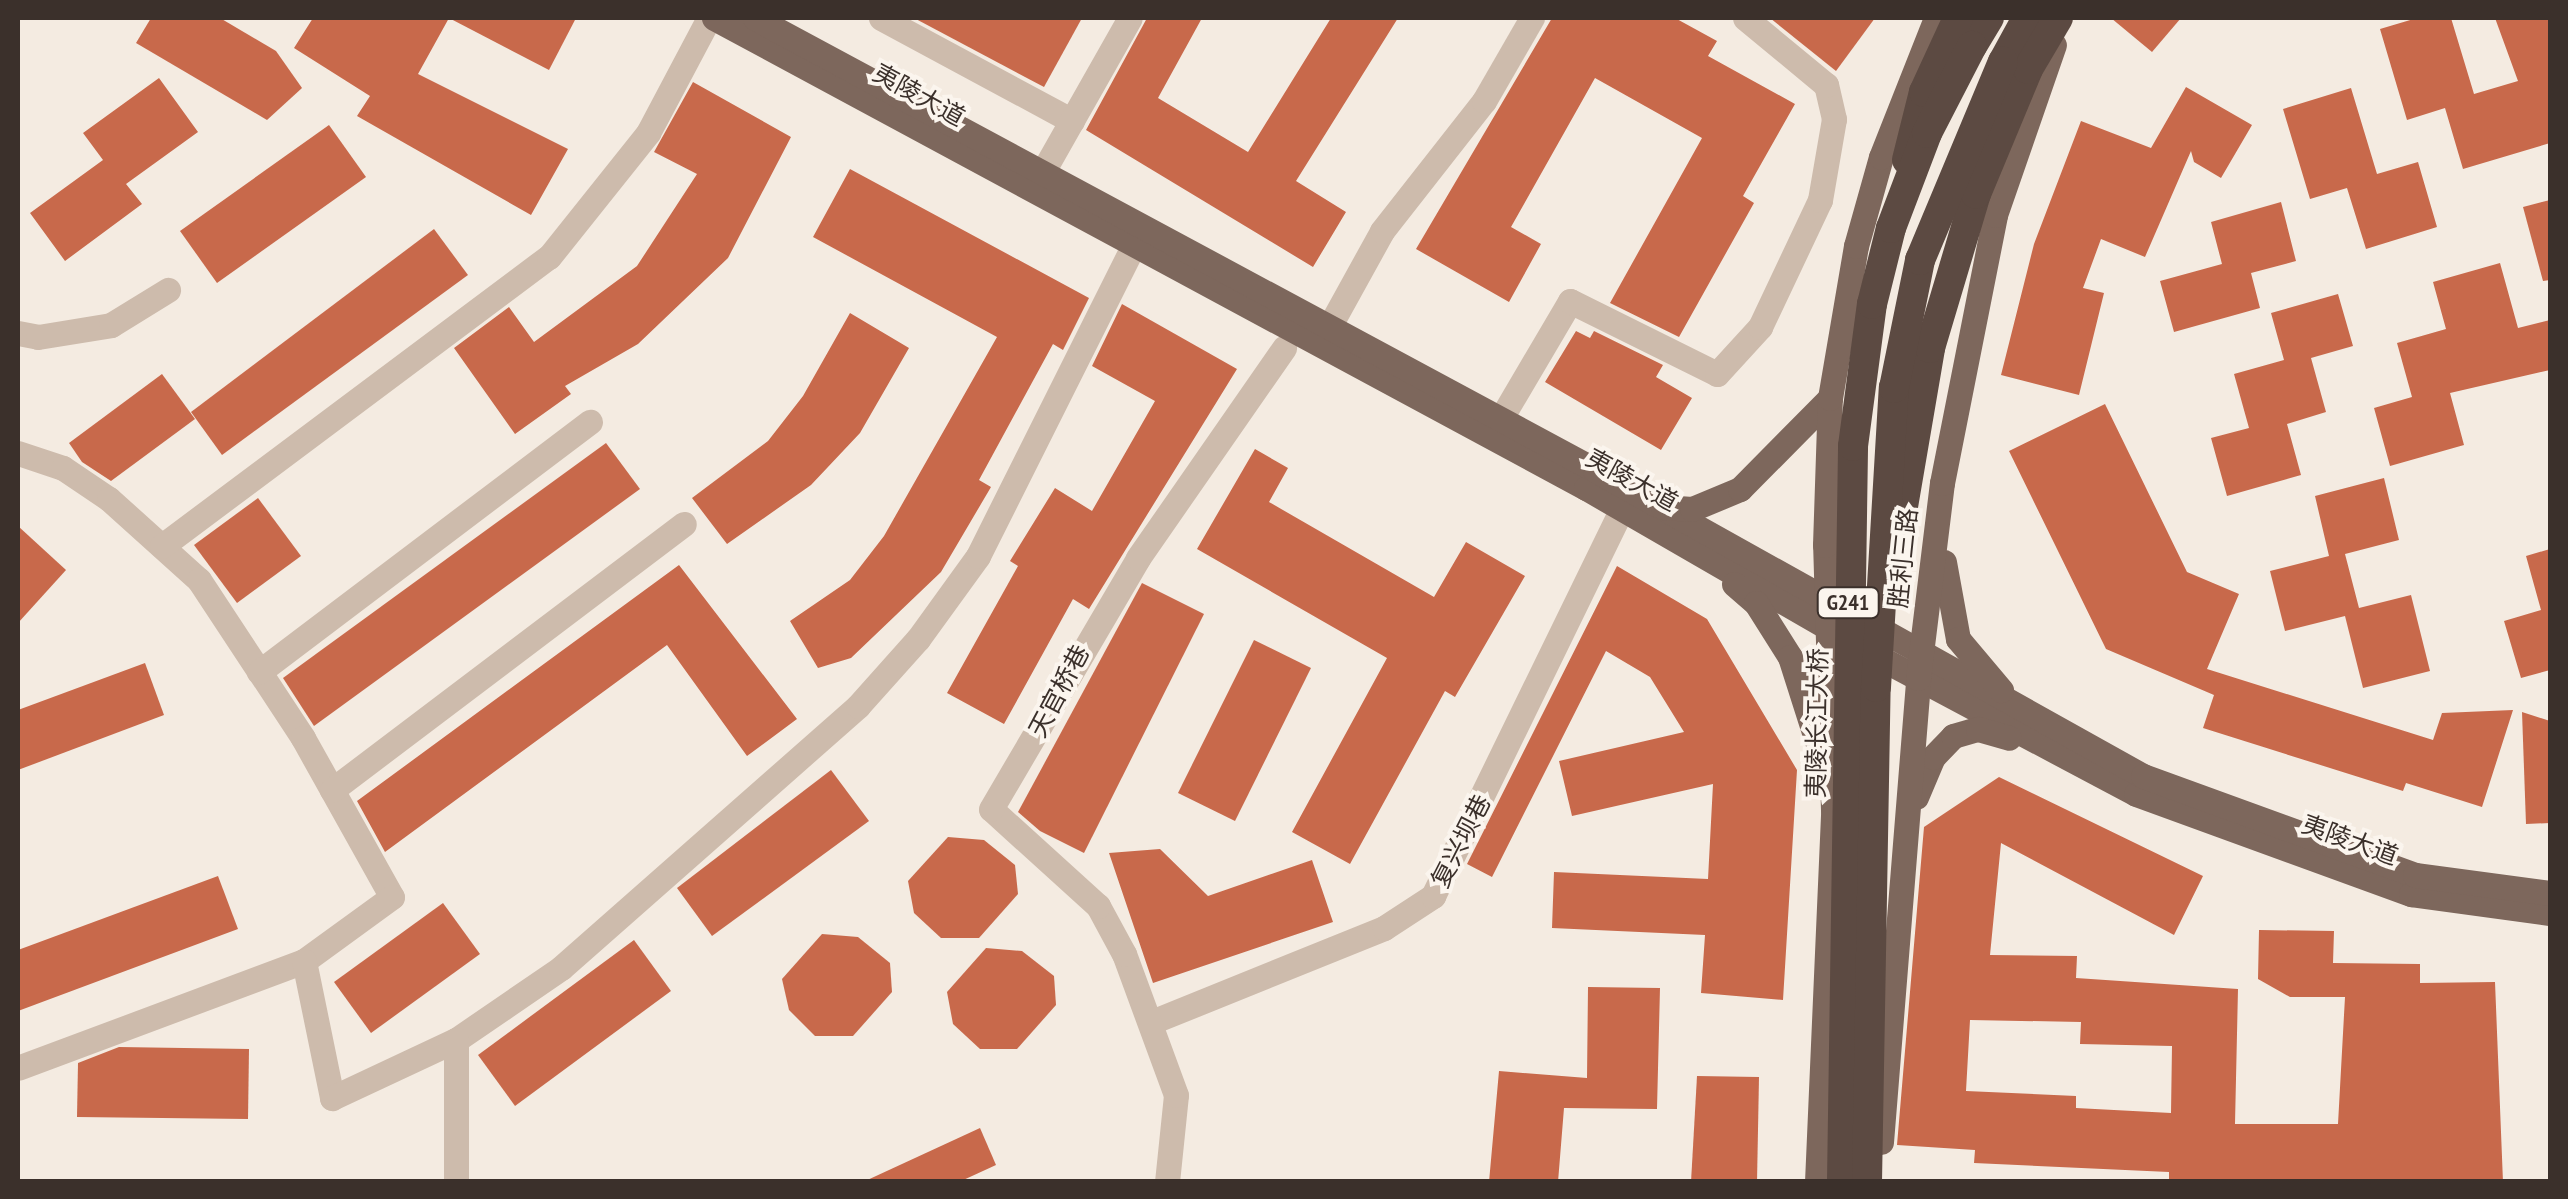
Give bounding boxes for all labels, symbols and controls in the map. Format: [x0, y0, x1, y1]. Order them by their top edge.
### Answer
street label: 夷陵大道 [868, 58, 970, 132]
street label: 夷陵大道 [1581, 443, 1683, 517]
street label: 胜利三路 [1883, 507, 1923, 609]
road number: G241 [1816, 586, 1880, 620]
street label: 天官桥巷 [1022, 640, 1096, 742]
street label: 夷陵长江大桥 [1801, 648, 1833, 798]
street label: 复兴坝巷 [1425, 790, 1497, 892]
street label: 夷陵大道 [2298, 809, 2402, 871]

